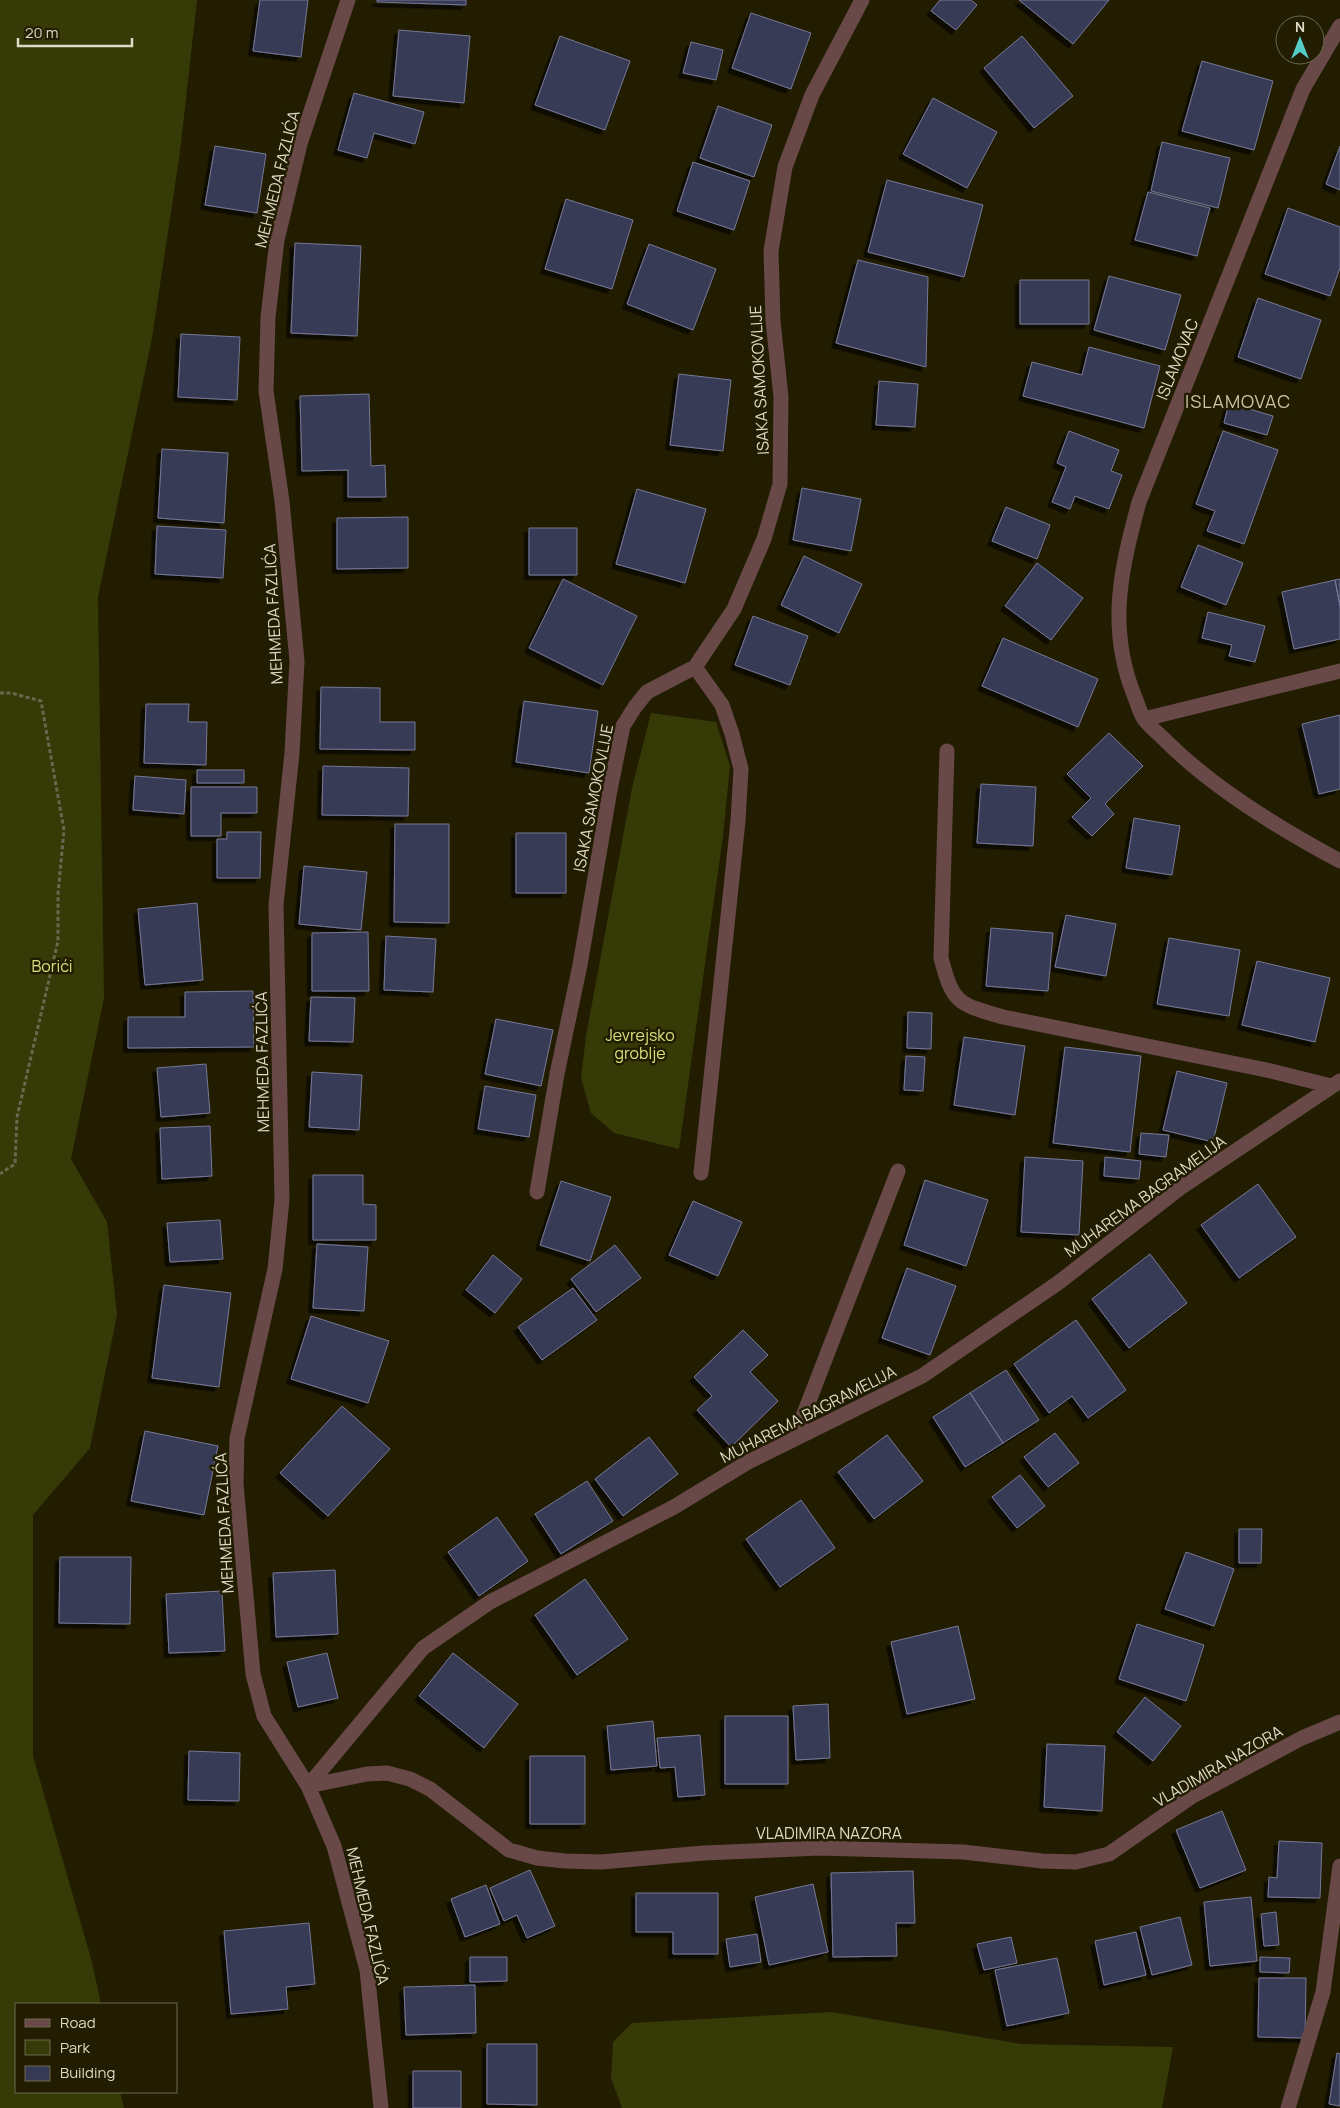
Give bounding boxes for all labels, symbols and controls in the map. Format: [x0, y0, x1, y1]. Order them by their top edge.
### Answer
scale bar [18, 15, 131, 47]
north arrow [1275, 15, 1325, 65]
text: N [1295, 17, 1305, 36]
text: 20 m [25, 22, 58, 43]
street label: MEHMEDA FAZLIĆA [249, 108, 305, 250]
street label: ISAKA SAMOKOVLIJE [744, 305, 774, 455]
street label: ISLAMOVAC [1151, 315, 1203, 403]
district label: ISLAMOVAC [1185, 389, 1291, 413]
street label: MEHMEDA FAZLIĆA [258, 543, 288, 685]
street label: ISAKA SAMOKOVLIJE [568, 722, 618, 874]
park label: Borići [31, 955, 73, 977]
street label: MEHMEDA FAZLIĆA [250, 991, 274, 1133]
park label: Jevrejsko groblje [605, 1024, 675, 1064]
street label: MUHAREMA BAGRAMELIJA [1060, 1130, 1230, 1262]
street label: MUHAREMA BAGRAMELIJA [716, 1360, 900, 1468]
street label: MEHMEDA FAZLIĆA [209, 1452, 239, 1594]
street label: VLADIMIRA NAZORA [1149, 1720, 1287, 1812]
street label: VLADIMIRA NAZORA [756, 1822, 902, 1844]
street label: MEHMEDA FAZLIĆA [341, 1845, 395, 1987]
legend [15, 2003, 178, 2093]
text: Road [60, 2012, 96, 2033]
text: Park [60, 2037, 90, 2058]
text: Building [60, 2062, 115, 2083]

